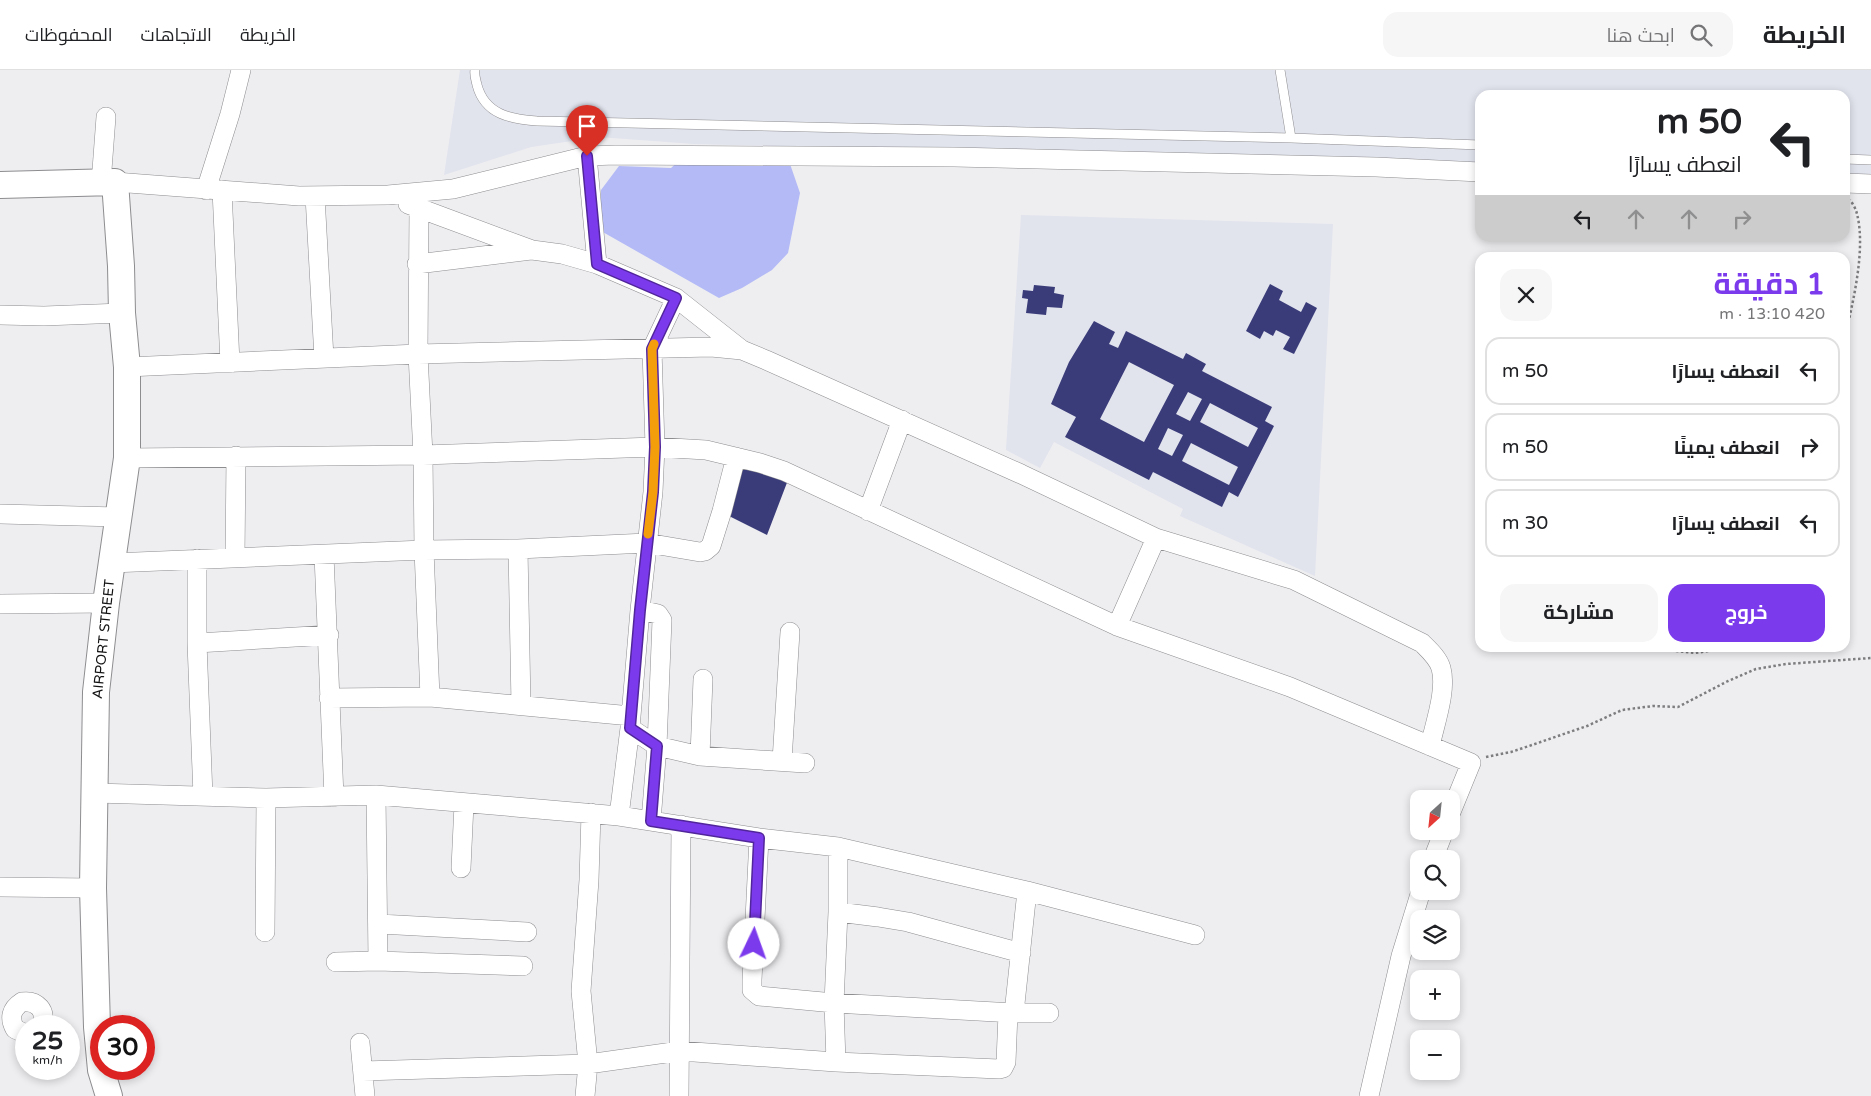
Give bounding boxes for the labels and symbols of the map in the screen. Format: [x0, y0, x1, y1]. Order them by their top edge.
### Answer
pin [566, 105, 608, 156]
street label: AIRPORT STREET [89, 578, 118, 700]
north arrow [1410, 790, 1460, 840]
position arrow [727, 917, 779, 969]
speed limit sign: 30 [90, 1015, 155, 1080]

